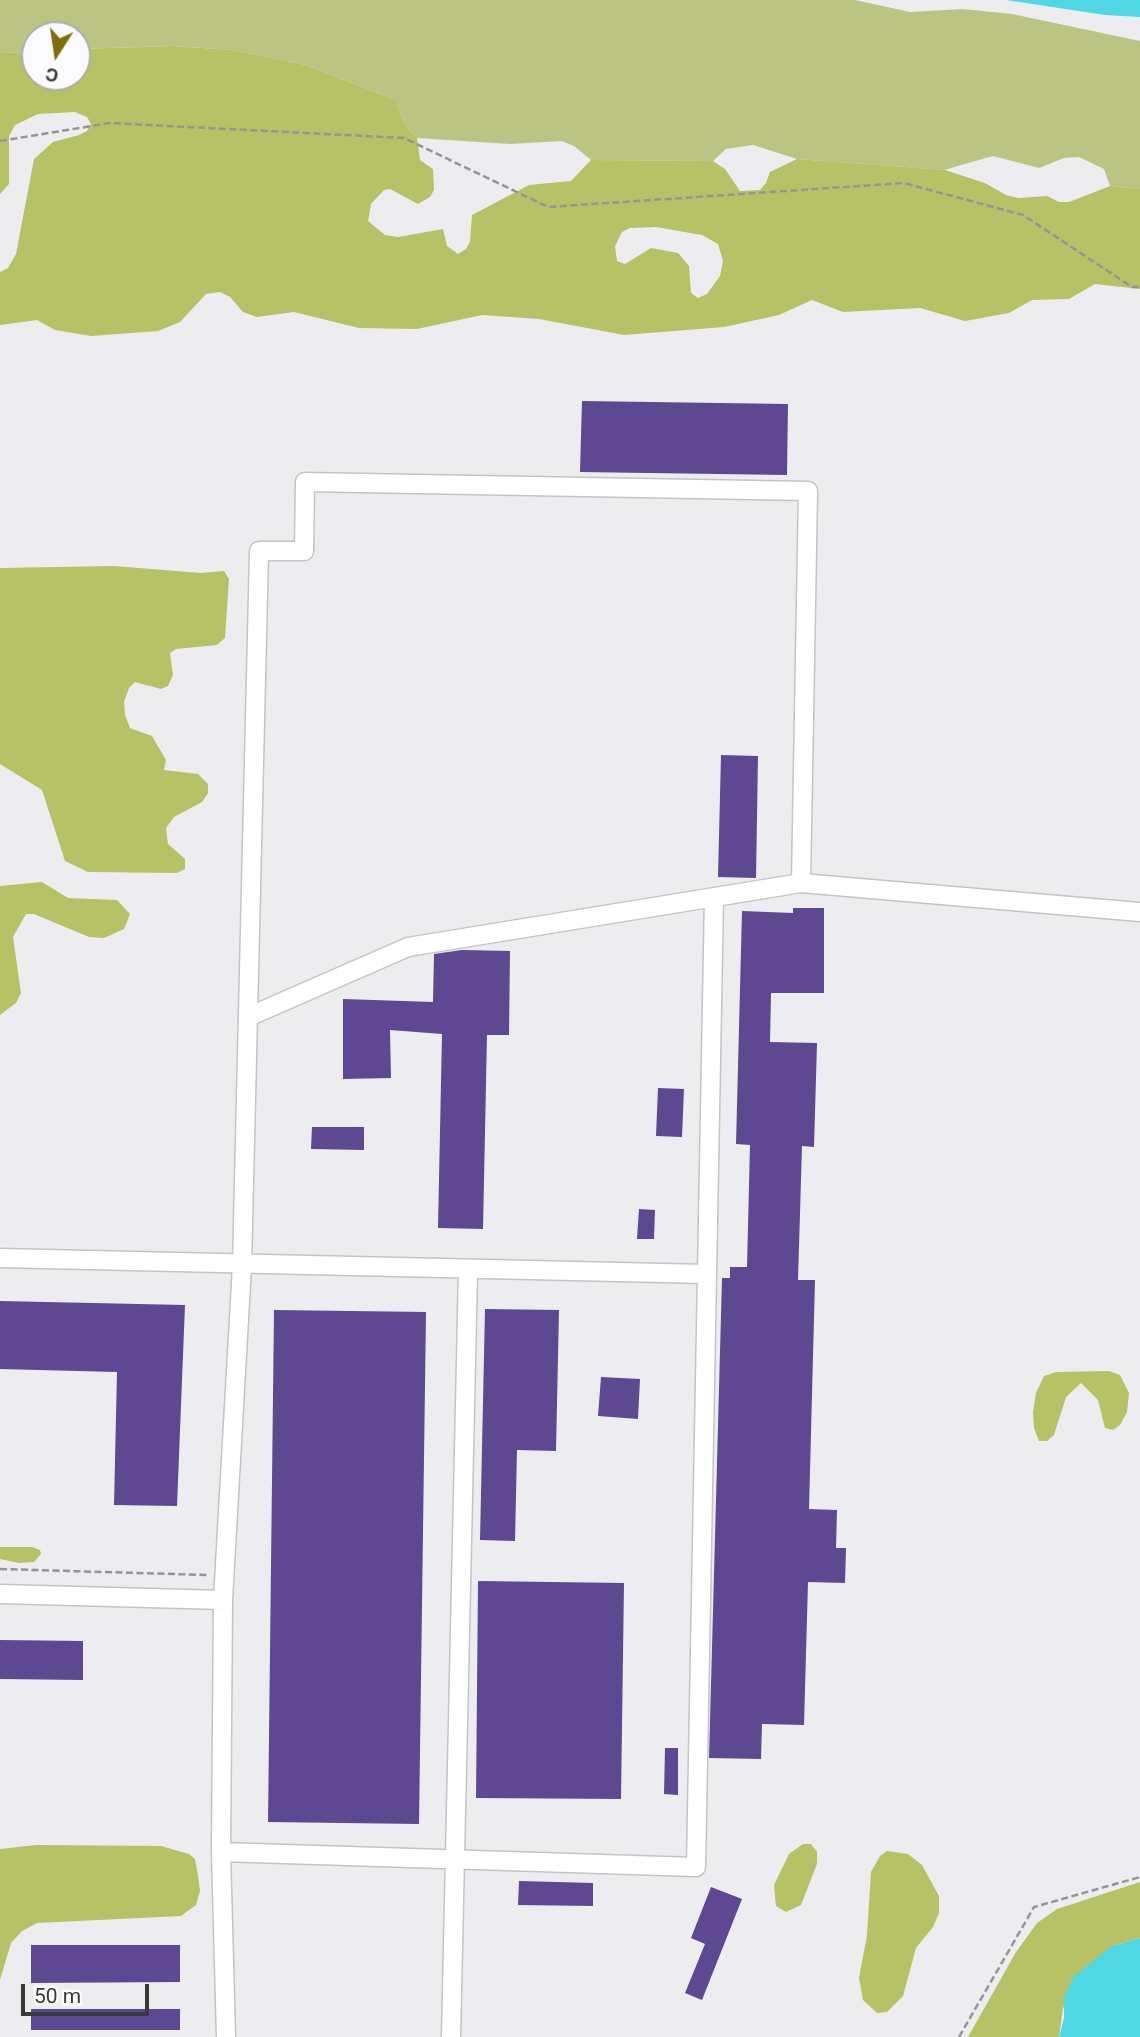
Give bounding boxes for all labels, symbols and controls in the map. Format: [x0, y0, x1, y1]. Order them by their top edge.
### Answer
north arrow [21, 21, 91, 91]
text: С [43, 63, 60, 88]
scale bar [24, 1970, 152, 2014]
text: 50 m [34, 1984, 81, 2008]

